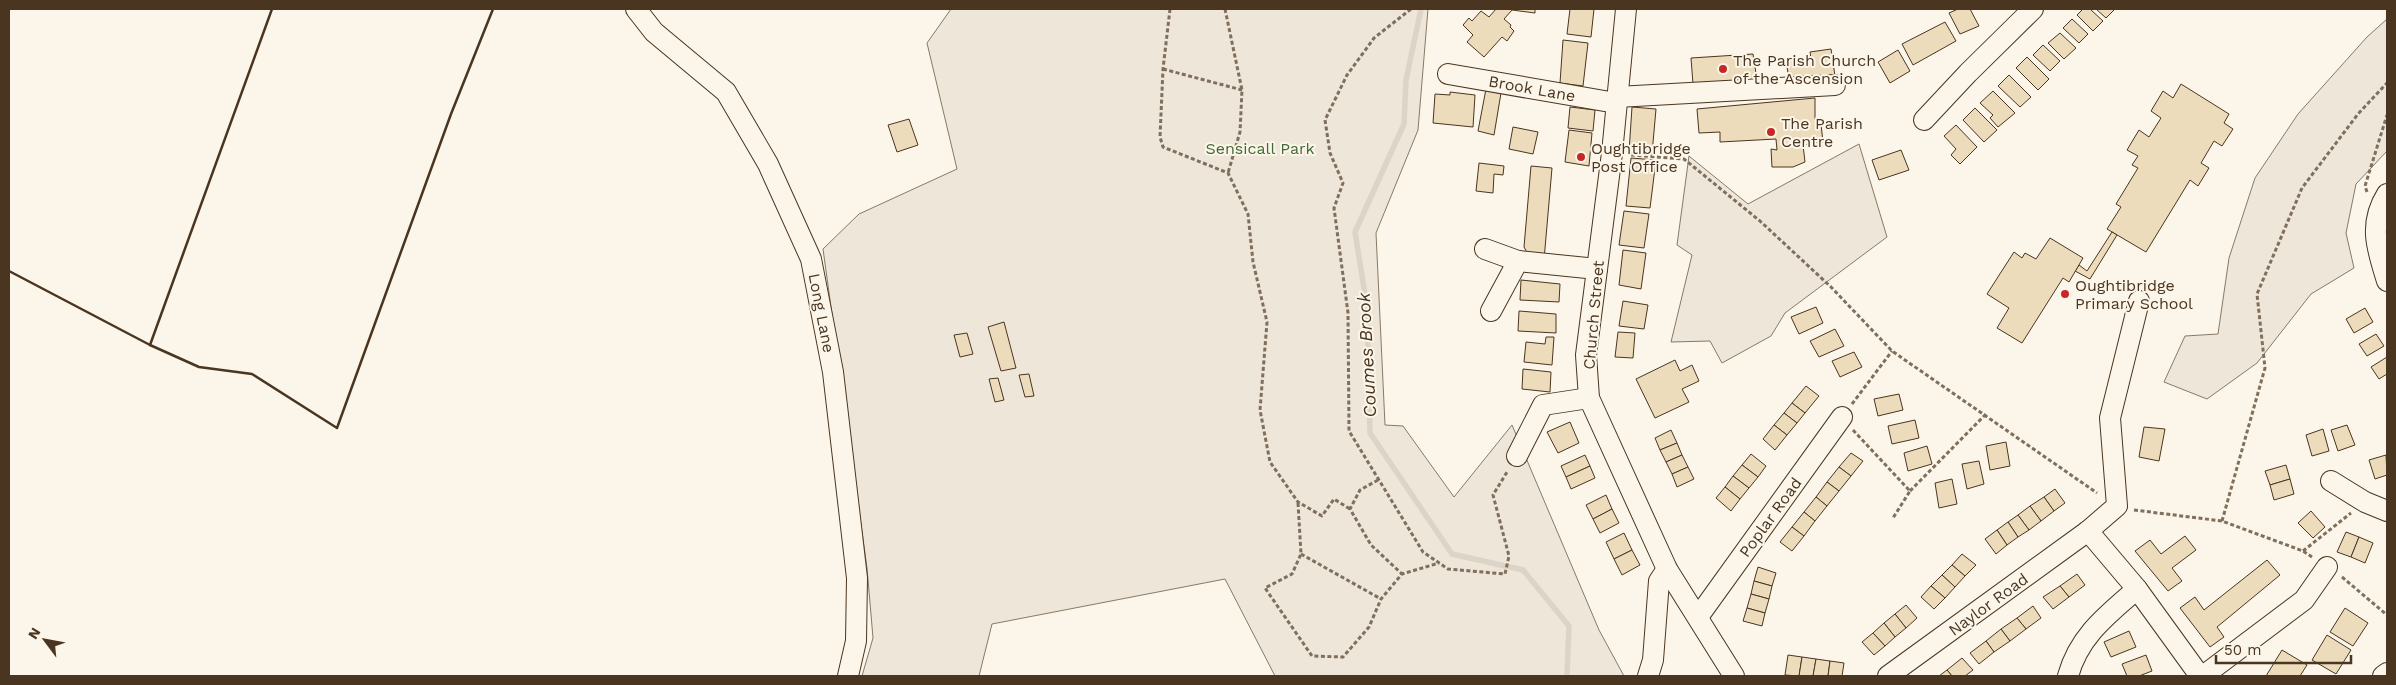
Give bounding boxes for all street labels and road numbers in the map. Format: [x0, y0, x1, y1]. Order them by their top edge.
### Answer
street label: Brook Lane [1487, 72, 1577, 105]
street label: Church Street [1579, 259, 1608, 370]
street label: Long Lane [804, 272, 839, 354]
street label: Poplar Road [1735, 474, 1806, 561]
street label: Naylor Road [1945, 569, 2032, 640]

